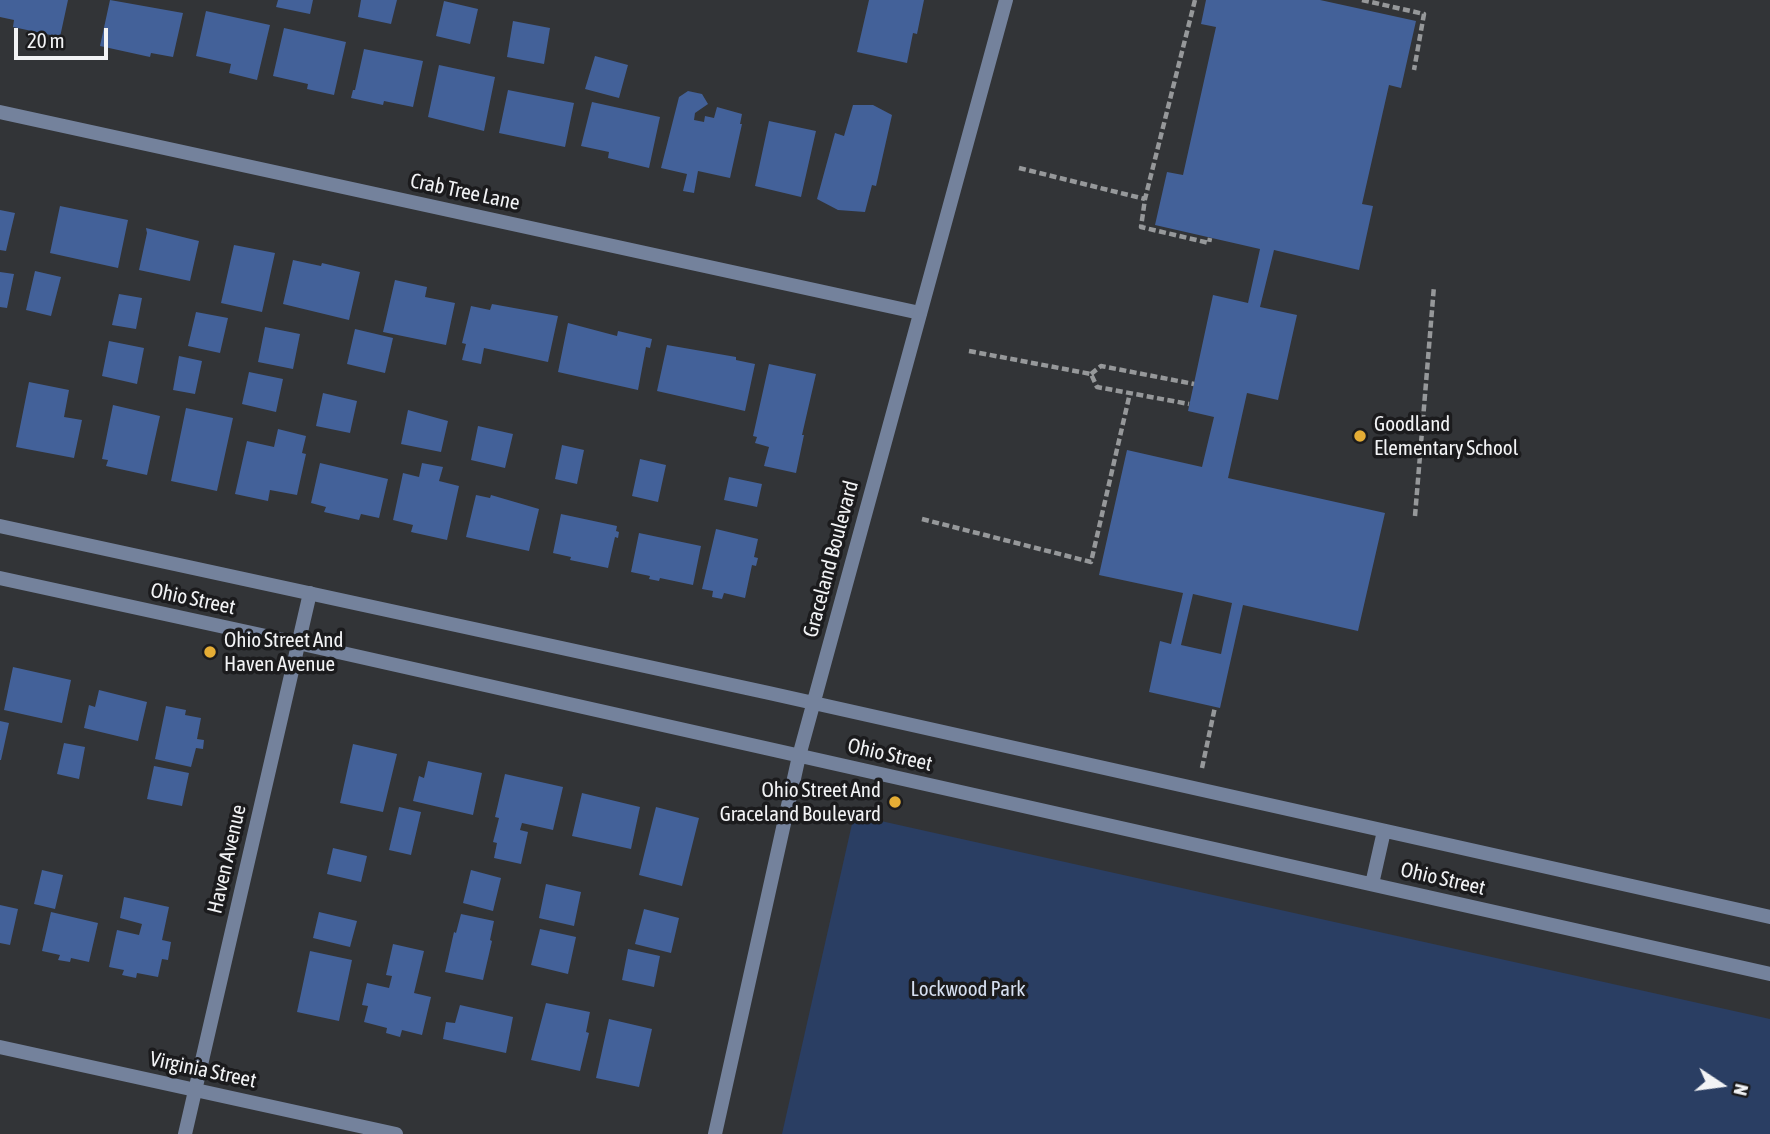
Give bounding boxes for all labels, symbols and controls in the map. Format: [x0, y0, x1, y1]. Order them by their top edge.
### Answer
scale bar [18, 14, 112, 58]
text: 20 m [27, 28, 65, 52]
street label: Crab Tree Lane [408, 168, 522, 216]
place label: Goodland Elementary School [1374, 411, 1518, 461]
marker: Goodland Elementary School [1352, 428, 1368, 444]
street label: Graceland Boulevard [798, 478, 864, 640]
street label: Ohio Street [148, 578, 238, 620]
place label: Ohio Street And Haven Avenue [224, 627, 343, 677]
marker: Ohio Street And Haven Avenue [202, 644, 218, 660]
street label: Ohio Street [845, 733, 935, 777]
place label: Ohio Street And Graceland Boulevard [720, 777, 881, 827]
marker: Ohio Street And Graceland Boulevard [887, 794, 903, 810]
street label: Haven Avenue [202, 802, 252, 916]
street label: Ohio Street [1398, 857, 1488, 901]
park label: Lockwood Park [911, 976, 1025, 1002]
street label: Virginia Street [147, 1046, 259, 1094]
north arrow [1686, 1050, 1756, 1120]
text: N [1729, 1082, 1753, 1098]

